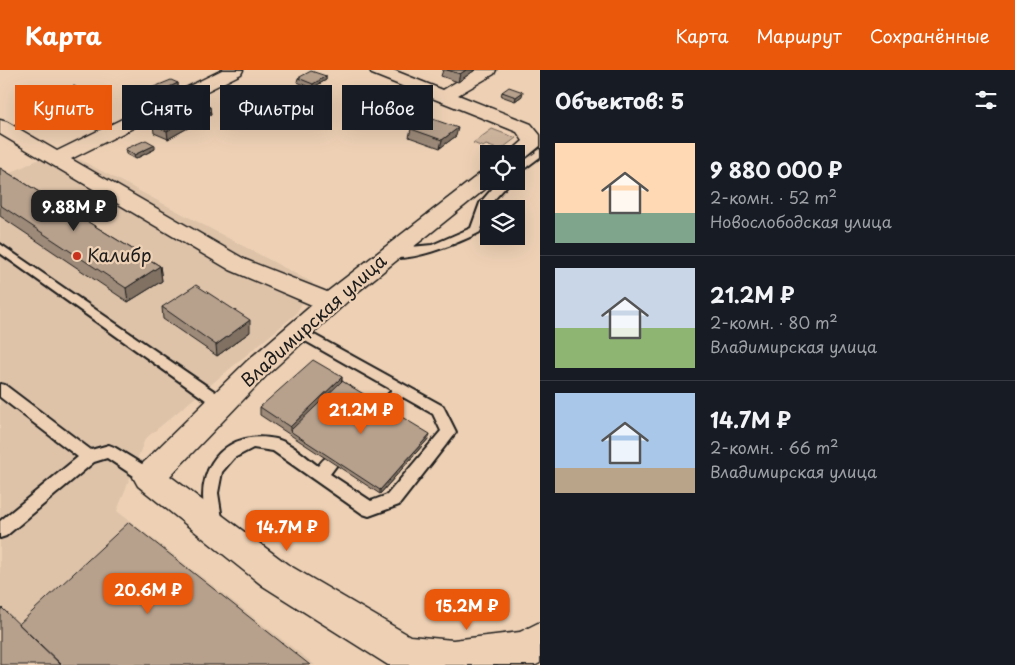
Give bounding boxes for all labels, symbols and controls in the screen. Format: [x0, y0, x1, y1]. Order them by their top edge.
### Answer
text: Карта [25, 17, 102, 53]
text: Карта [676, 22, 728, 49]
text: Маршрут [756, 22, 842, 49]
text: Сохранённые [870, 22, 990, 49]
text: Объектов: 5 [555, 84, 684, 116]
chip: Купить [15, 85, 112, 130]
chip: Снять [122, 85, 210, 130]
chip: Фильтры [220, 85, 332, 130]
chip: Новое [342, 85, 433, 130]
icon: filters [972, 86, 1000, 114]
map controls [480, 145, 525, 245]
button: locate [480, 145, 525, 190]
text: 9 880 000 ₽ [710, 153, 842, 185]
icon: home [595, 163, 655, 223]
text: 2-комн. · 52 m² [710, 185, 837, 209]
pin: 9.88M ₽ [28, 190, 120, 232]
text: 9.88M ₽ [42, 194, 106, 218]
button: layers [480, 200, 525, 245]
text: Новослободская улица [710, 209, 892, 233]
place label: Калибр [87, 241, 152, 268]
street label: Владимирская улица [234, 247, 392, 393]
marker: Калибр [71, 250, 83, 262]
text: 21.2M ₽ [710, 278, 794, 310]
icon: home [595, 288, 655, 348]
text: 2-комн. · 80 m² [710, 310, 838, 334]
text: Владимирская улица [710, 334, 877, 358]
pin: 21.2M ₽ [315, 392, 407, 435]
text: 21.2M ₽ [329, 397, 393, 421]
text: 14.7M ₽ [710, 403, 791, 435]
icon: home [595, 413, 655, 473]
text: 2-комн. · 66 m² [710, 435, 839, 459]
text: Владимирская улица [710, 459, 877, 483]
pin: 14.7M ₽ [241, 510, 333, 552]
text: 14.7M ₽ [256, 514, 318, 538]
pin: 20.6M ₽ [102, 572, 194, 615]
text: 20.6M ₽ [114, 577, 182, 601]
pin: 15.2M ₽ [421, 588, 513, 631]
text: 15.2M ₽ [436, 593, 498, 617]

